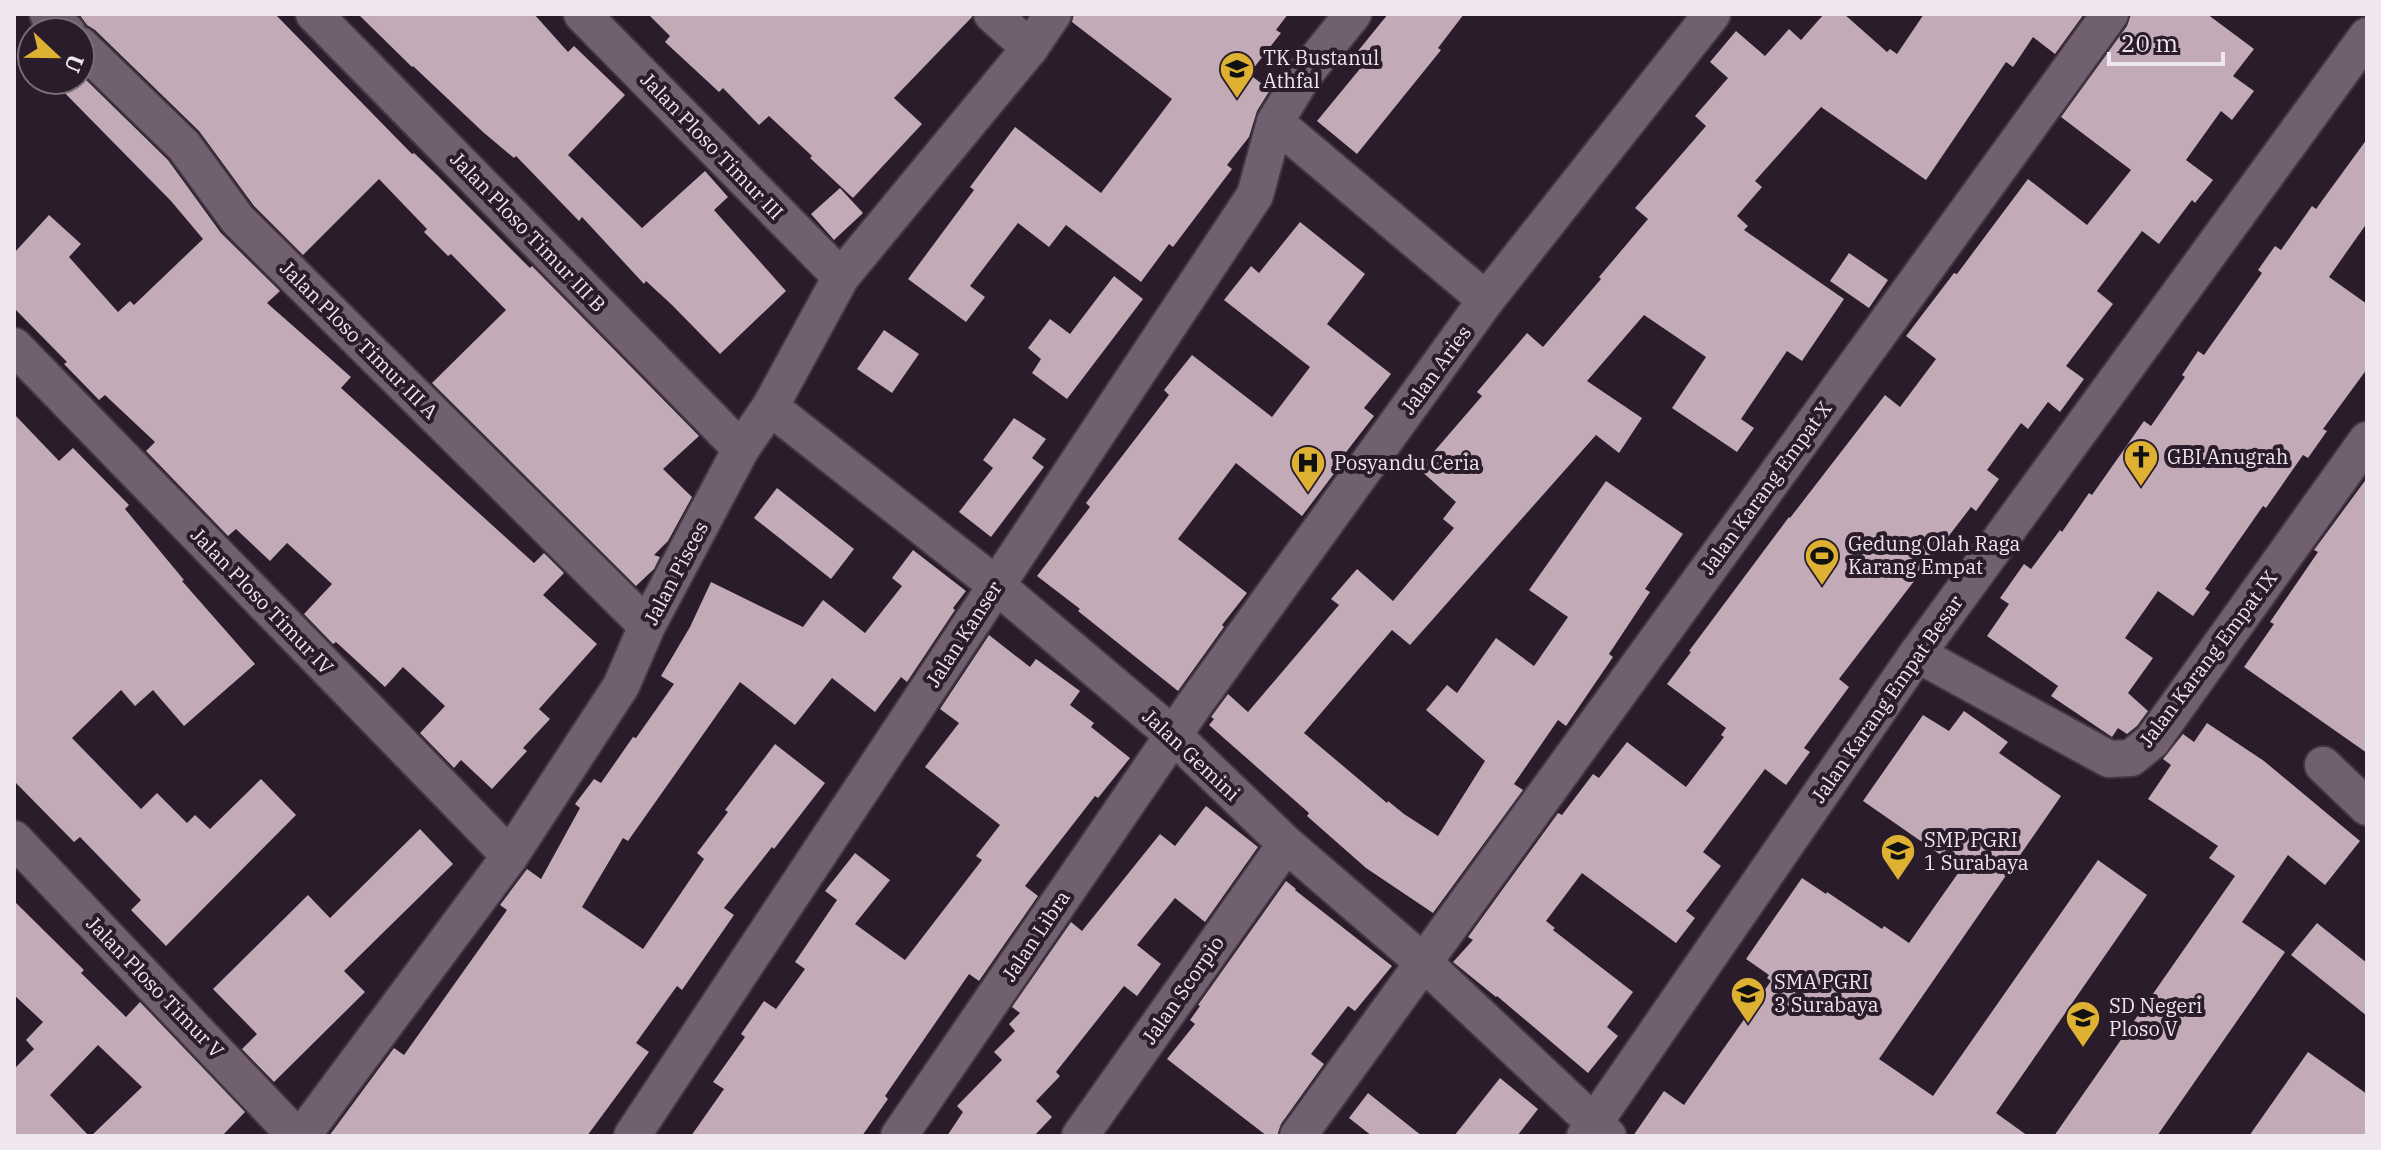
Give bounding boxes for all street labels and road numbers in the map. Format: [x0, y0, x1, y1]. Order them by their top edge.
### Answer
street label: Jalan Ploso Timur III [635, 66, 790, 225]
street label: Jalan Ploso Timur III B [445, 146, 612, 318]
street label: Jalan Ploso Timur III A [274, 255, 444, 425]
street label: Jalan Aries [1394, 320, 1477, 420]
street label: Jalan Karang Empat X [1694, 396, 1837, 579]
street label: Jalan Pisces [637, 516, 714, 629]
street label: Jalan Ploso Timur IV [185, 521, 340, 680]
street label: Jalan Karang Empat IX [2132, 565, 2283, 752]
street label: Jalan Kanser [919, 575, 1008, 692]
street label: Jalan Karang Empat Besar [1805, 589, 1969, 808]
street label: Jalan Gemini [1137, 703, 1246, 807]
street label: Jalan Libra [995, 885, 1076, 986]
street label: Jalan Ploso Timur V [81, 910, 230, 1063]
street label: Jalan Scorpio [1135, 930, 1230, 1049]

